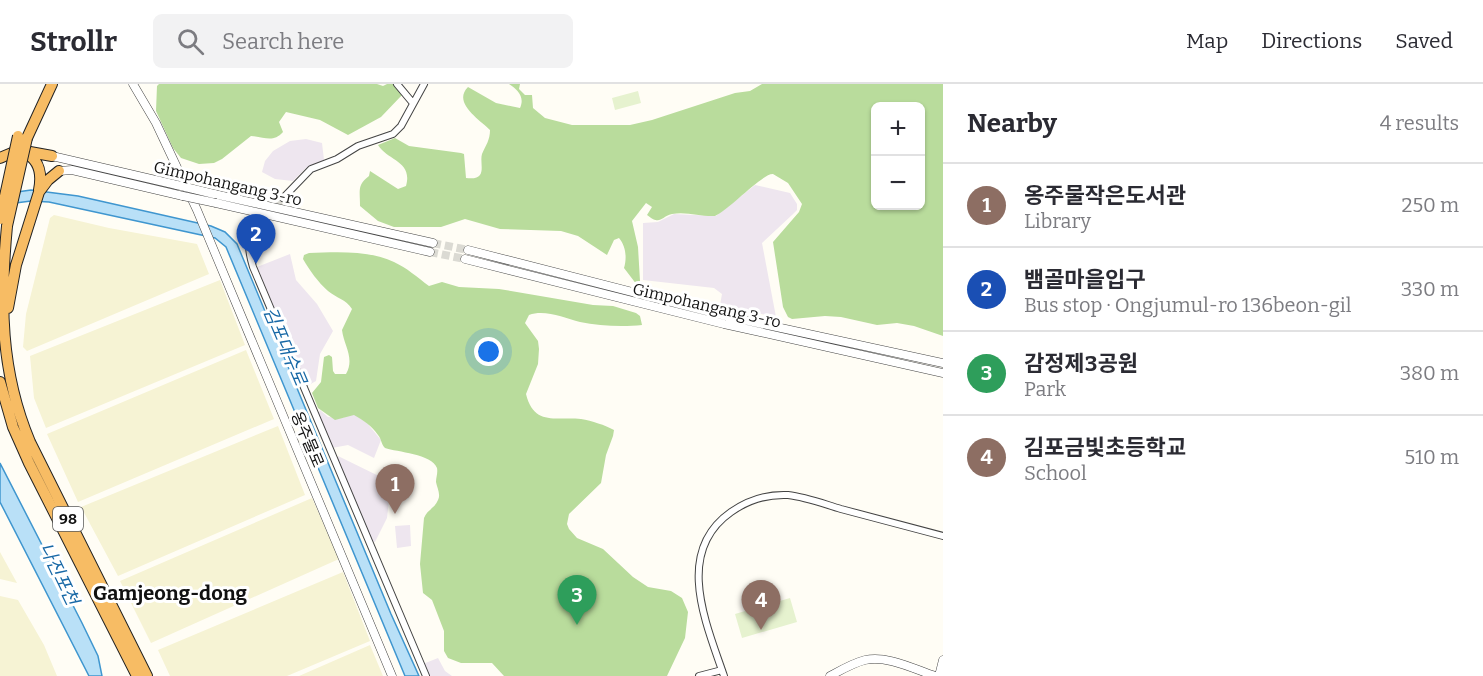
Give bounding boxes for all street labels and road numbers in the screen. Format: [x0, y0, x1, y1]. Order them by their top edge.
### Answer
street label: Gimpohangang 3-ro [152, 157, 304, 210]
street label: Gimpohangang 3-ro [631, 279, 783, 332]
street label: 옹주물로 [287, 408, 328, 470]
road number: 98 [53, 507, 83, 531]

